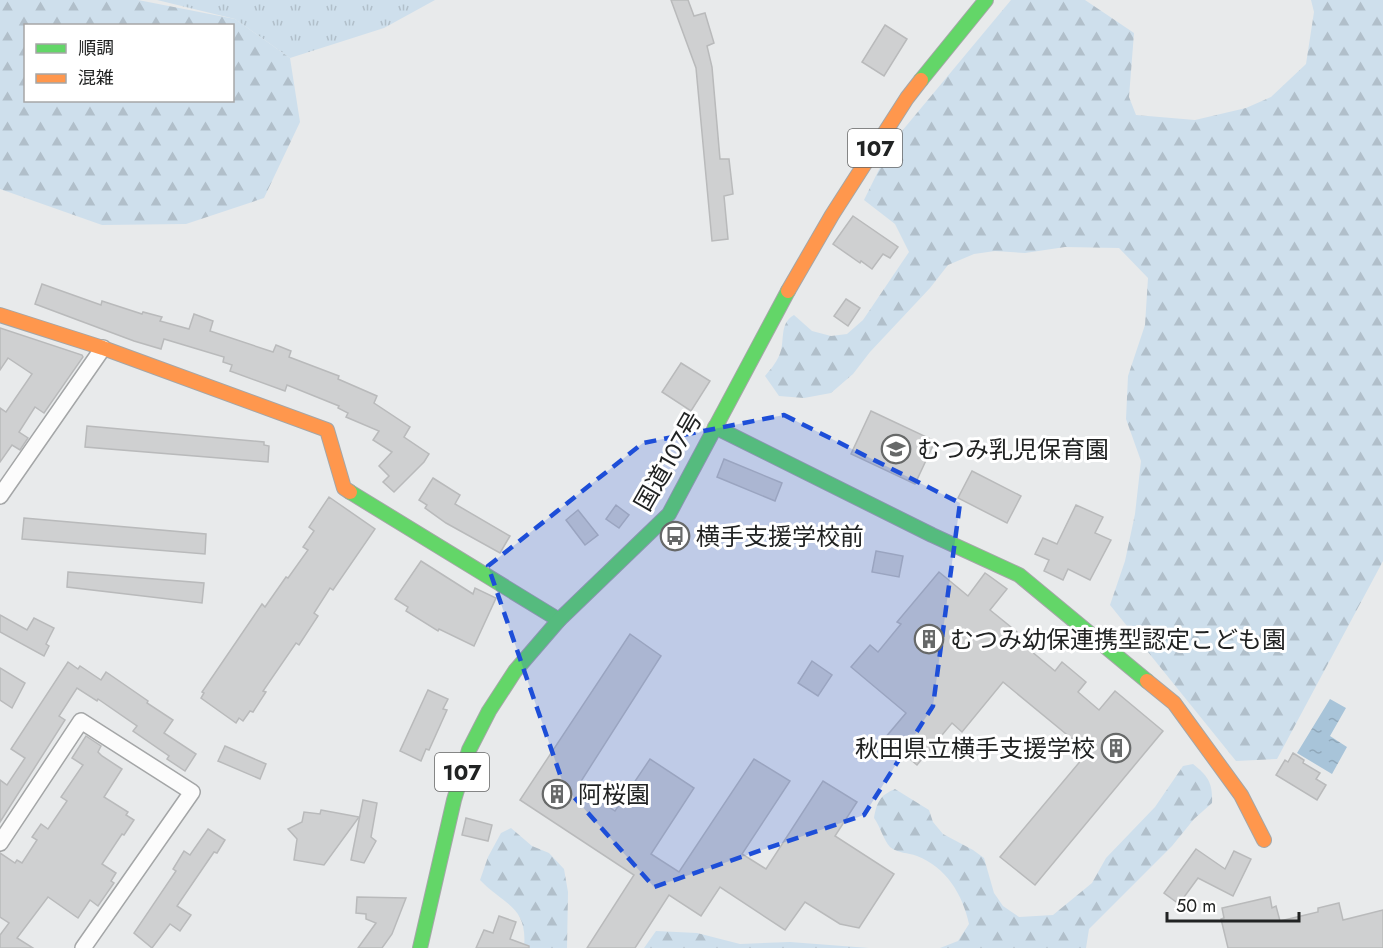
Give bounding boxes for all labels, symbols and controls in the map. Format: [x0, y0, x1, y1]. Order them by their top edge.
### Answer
legend [24, 24, 234, 102]
text: 順調 [78, 35, 114, 61]
text: 混雑 [78, 65, 114, 91]
road number: 107 [848, 129, 902, 167]
street label: 国道107号 [625, 405, 711, 517]
place label: むつみ乳児保育園 [917, 432, 1109, 467]
school or university icon: むつみ乳児保育園 [880, 433, 912, 465]
place label: 横手支援学校前 [696, 519, 864, 554]
bus stop icon: 横手支援学校前 [659, 520, 691, 552]
place label: むつみ幼保連携型認定こども園 [950, 622, 1286, 657]
building icon: むつみ幼保連携型認定こども園 [913, 623, 945, 655]
place label: 秋田県立横手支援学校 [855, 731, 1095, 766]
building icon: 秋田県立横手支援学校 [1100, 732, 1132, 764]
road number: 107 [435, 753, 489, 791]
place label: 阿桜園 [578, 777, 650, 812]
building icon: 阿桜園 [541, 778, 573, 810]
scale bar [1167, 885, 1299, 923]
text: 50 m [1176, 893, 1216, 919]

